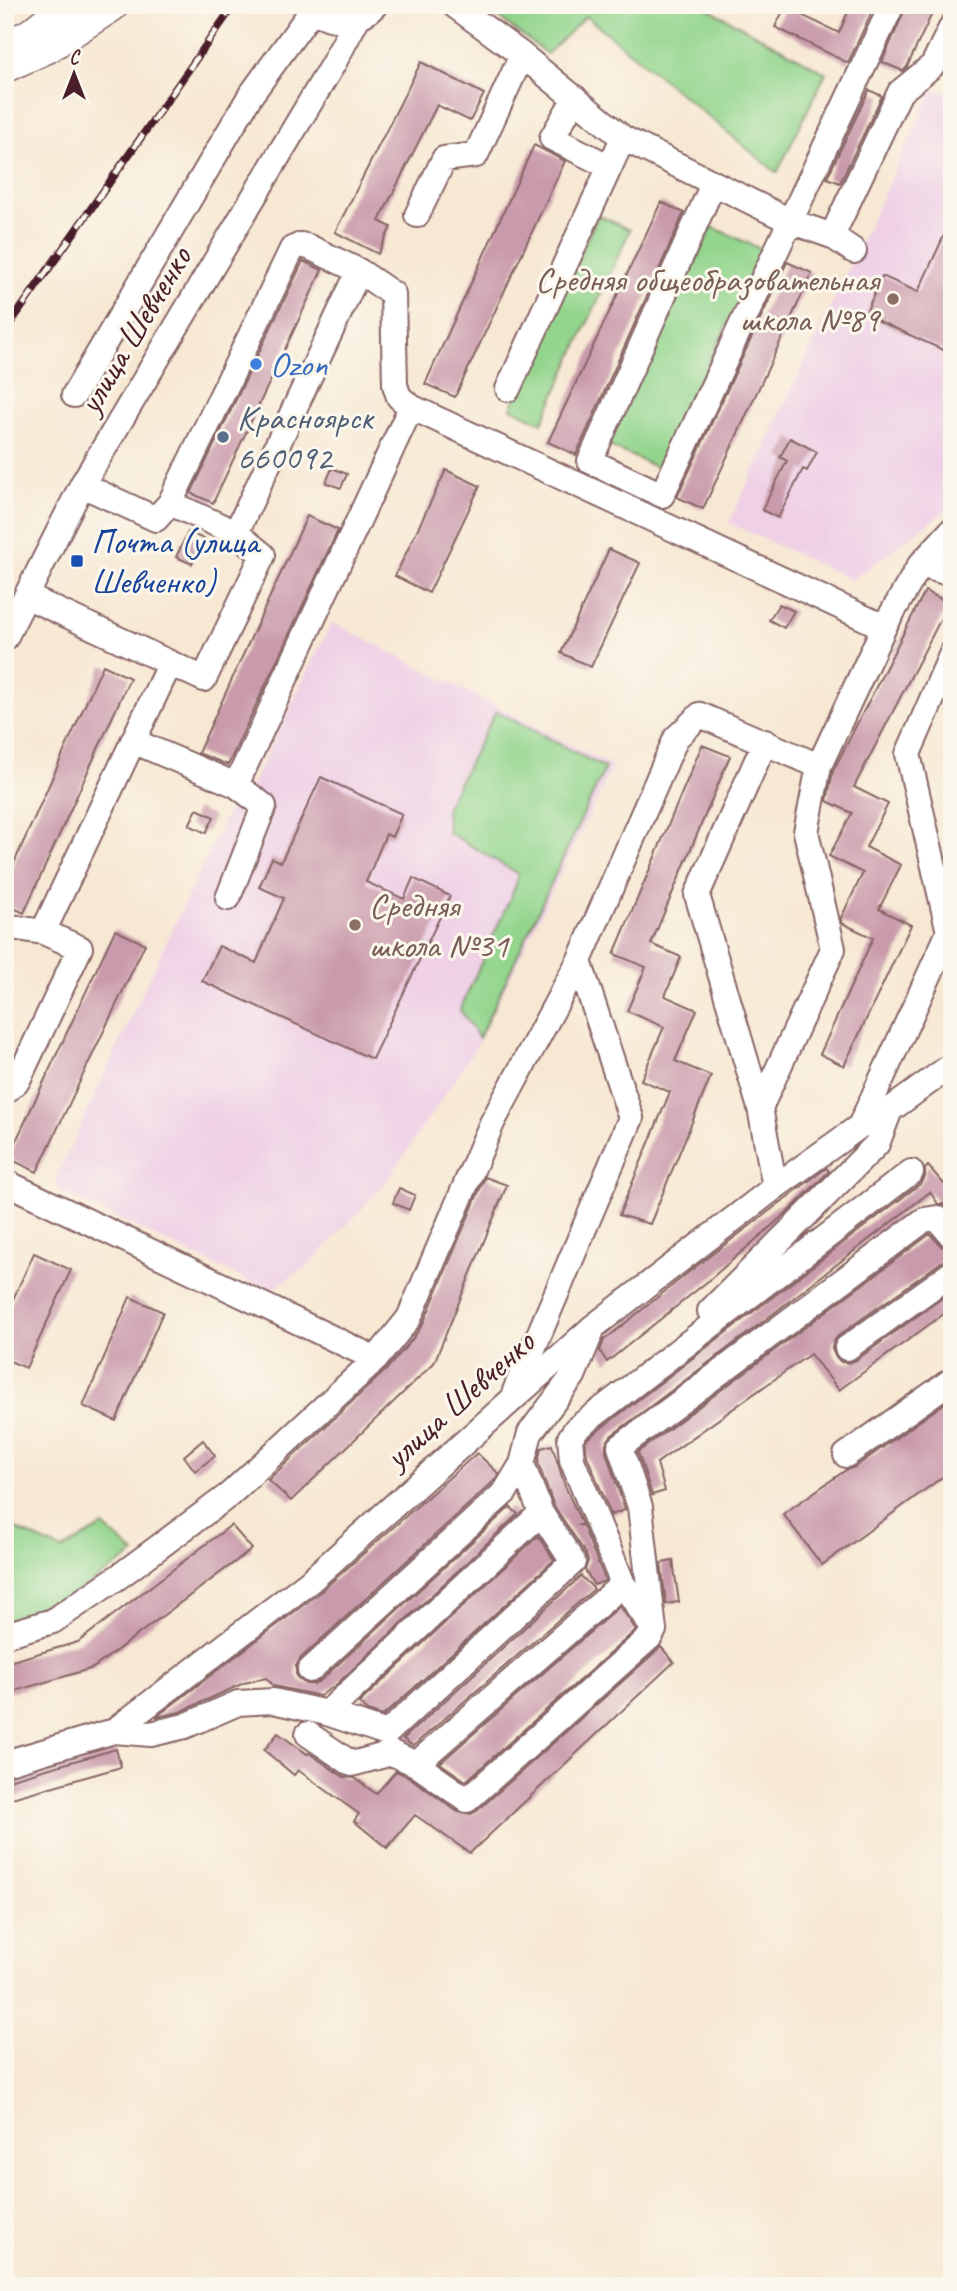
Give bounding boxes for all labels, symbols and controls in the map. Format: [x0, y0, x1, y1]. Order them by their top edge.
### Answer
north arrow [38, 38, 108, 108]
text: С [69, 46, 81, 70]
street label: улица Шевченко [66, 237, 203, 424]
place label: Средняя общеобразовательная школа №89 [535, 257, 882, 342]
marker: Средняя общеобразовательная школа №89 [885, 291, 901, 307]
place label: Ozon [270, 342, 328, 387]
marker: Ozon [248, 356, 264, 372]
place label: Красноярск 660092 [237, 395, 375, 480]
marker: Красноярск 660092 [215, 429, 231, 445]
place label: Почта (улица Шевченко) [91, 519, 261, 604]
marker: Почта (улица Шевченко) [69, 553, 85, 569]
place label: Средняя школа №31 [369, 883, 510, 968]
marker: Средняя школа №31 [347, 917, 363, 933]
street label: улица Шевченко [373, 1319, 545, 1480]

